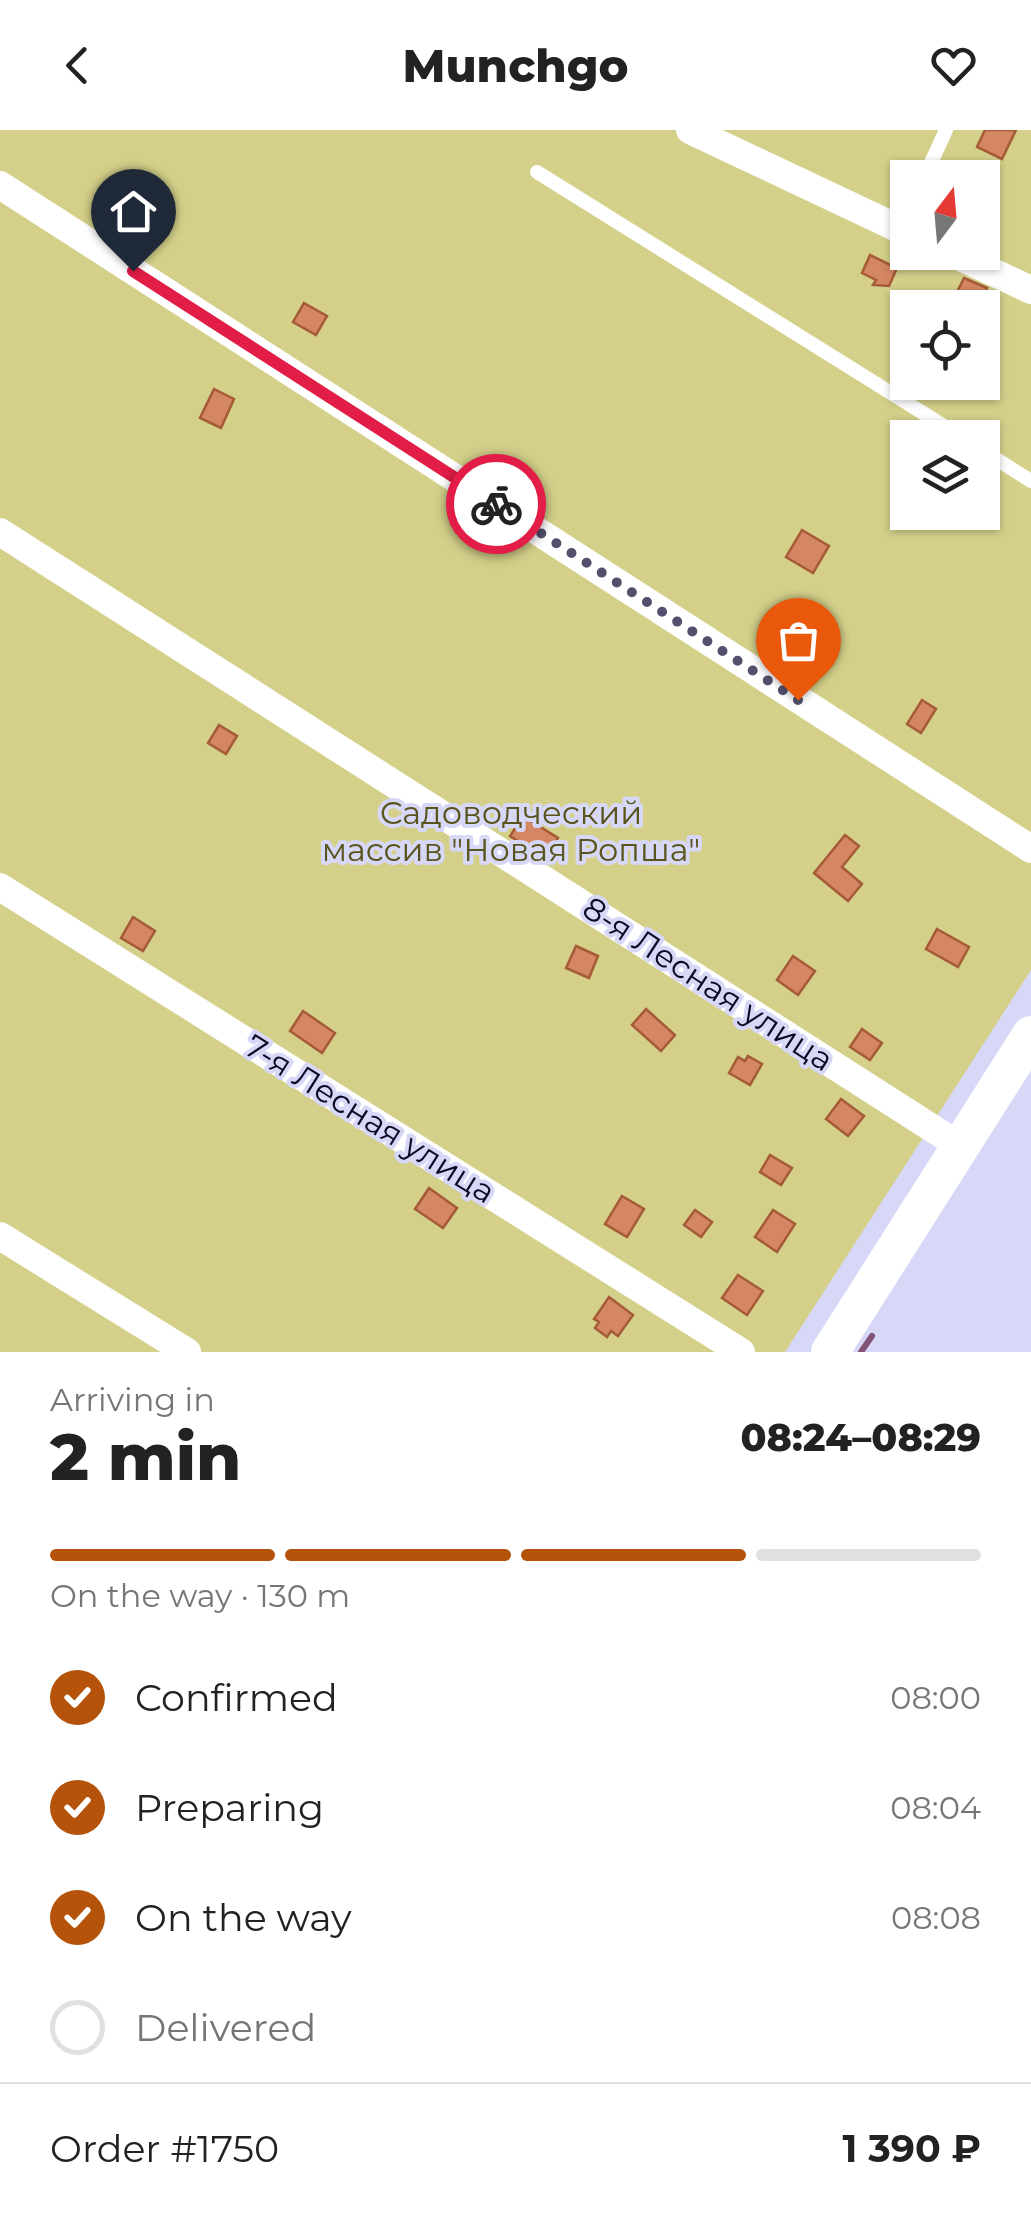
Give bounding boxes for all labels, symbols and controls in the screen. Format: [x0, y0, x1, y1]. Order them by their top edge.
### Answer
icon: back [50, 38, 105, 93]
text: Munchgo [402, 38, 629, 93]
icon: heart [926, 38, 981, 93]
north arrow [890, 160, 1000, 270]
map controls [890, 160, 1000, 530]
pin [91, 169, 176, 272]
icon: home [106, 184, 161, 239]
button: locate [890, 290, 1000, 400]
button: layers [890, 420, 1000, 530]
courier [446, 454, 546, 554]
icon: bike [469, 477, 524, 532]
pin [756, 598, 841, 701]
icon: bag [771, 613, 826, 668]
park label: Садоводческий массив "Новая Ропша" [322, 793, 700, 869]
street label: 8-я Лесная улица [576, 888, 841, 1079]
street label: 7-я Лесная улица [238, 1026, 502, 1211]
text: Arriving in [50, 1380, 215, 1419]
text: 08:24–08:29 [741, 1414, 981, 1461]
text: 2 min [50, 1417, 241, 1496]
text: On the way · 130 m [50, 1576, 350, 1615]
icon: check [50, 1670, 105, 1725]
text: Confirmed [135, 1674, 338, 1721]
text: 08:00 [890, 1678, 981, 1717]
icon: check [50, 1780, 105, 1835]
text: Preparing [135, 1784, 324, 1831]
text: 08:04 [890, 1788, 981, 1827]
icon: check [50, 1890, 105, 1945]
text: On the way [135, 1894, 352, 1941]
text: 08:08 [891, 1898, 981, 1937]
text: Delivered [135, 2004, 316, 2051]
text: Order #1750 [50, 2125, 279, 2172]
text: 1 390 ₽ [843, 2125, 981, 2172]

